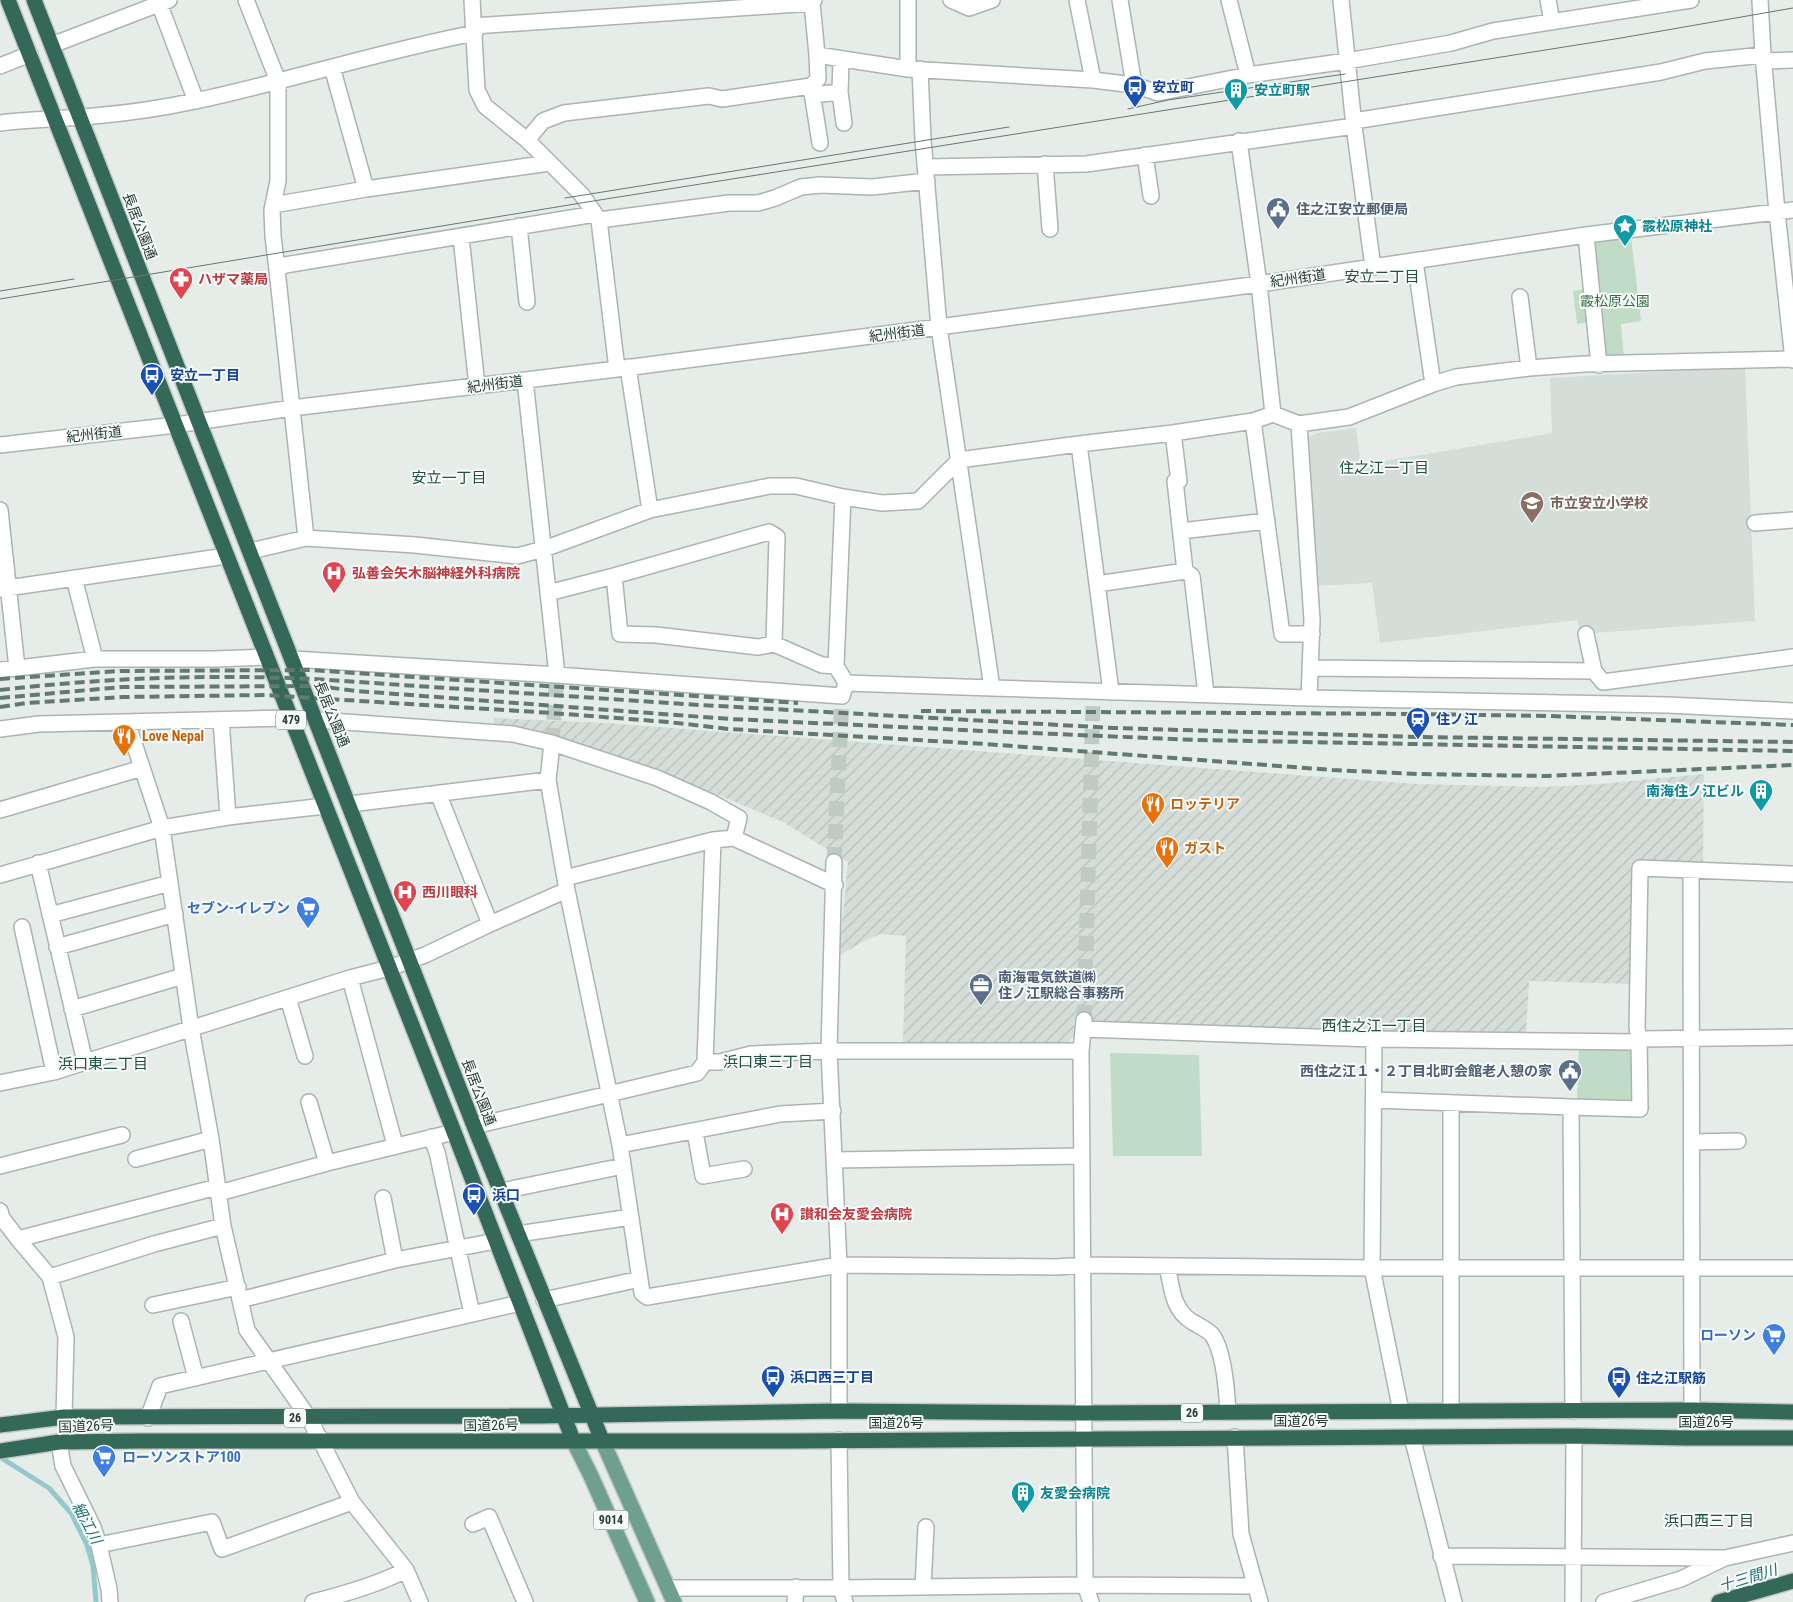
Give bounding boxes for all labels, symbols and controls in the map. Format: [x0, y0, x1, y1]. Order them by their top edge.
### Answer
bus stop icon: 安立町 [1122, 74, 1148, 108]
building icon: 安立町駅 [1223, 77, 1249, 111]
place label: 安立町 [1152, 79, 1194, 95]
place label: 安立町駅 [1254, 82, 1310, 98]
street label: 長居公園通 [120, 190, 160, 262]
public building icon: 住之江安立郵便局 [1265, 196, 1291, 230]
place label: 住之江安立郵便局 [1296, 201, 1408, 217]
place icon: 霰松原神社 [1612, 213, 1638, 247]
place label: 霰松原神社 [1642, 218, 1712, 234]
pharmacy icon: ハザマ薬局 [168, 266, 194, 300]
street label: 紀州街道 [1269, 266, 1327, 290]
district label: 安立二丁目 [1344, 268, 1420, 286]
place label: ハザマ薬局 [198, 271, 268, 287]
park label: 霰松原公園 [1580, 293, 1650, 309]
street label: 紀州街道 [868, 322, 926, 344]
bus stop icon: 安立一丁目 [139, 362, 165, 396]
place label: 安立一丁目 [170, 367, 240, 383]
street label: 紀州街道 [466, 373, 524, 395]
street label: 紀州街道 [65, 423, 123, 445]
district label: 住之江一丁目 [1339, 459, 1429, 477]
district label: 安立一丁目 [411, 469, 487, 487]
school or university icon: 市立安立小学校 [1519, 490, 1545, 524]
place label: 市立安立小学校 [1550, 495, 1648, 511]
hospital icon: 弘善会矢木脳神経外科病院 [321, 560, 347, 594]
place label: 弘善会矢木脳神経外科病院 [352, 565, 520, 581]
street label: 長居公園通 [311, 679, 353, 749]
station icon: 住ノ江 [1405, 706, 1431, 740]
road number: 479 [276, 710, 306, 730]
place label: 住ノ江 [1436, 711, 1478, 727]
restaurant icon: Love Nepal [111, 723, 137, 757]
place label: Love Nepal [142, 728, 204, 744]
building icon: 南海住ノ江ビル [1748, 778, 1774, 812]
place label: 南海住ノ江ビル [1646, 783, 1744, 799]
restaurant icon: ロッテリア [1140, 791, 1166, 825]
place label: ロッテリア [1170, 796, 1240, 812]
restaurant icon: ガスト [1154, 835, 1180, 869]
place label: ガスト [1184, 840, 1226, 856]
hospital icon: 西川眼科 [392, 879, 418, 913]
place label: 西川眼科 [422, 884, 478, 900]
supermarket icon: セブン-イレブン [295, 895, 321, 929]
place label: セブン-イレブン [187, 900, 290, 916]
place label: 南海電気鉄道㈱ 住ノ江駅総合事務所 [998, 969, 1124, 1001]
office icon: 南海電気鉄道㈱ 住ノ江駅総合事務所 [968, 972, 994, 1006]
district label: 西住之江一丁目 [1321, 1017, 1427, 1035]
district label: 浜口東三丁目 [723, 1053, 813, 1071]
district label: 浜口東二丁目 [58, 1055, 148, 1073]
street label: 長居公園通 [459, 1056, 499, 1128]
public building icon: 西住之江１・２丁目北町会館老人憩の家 [1557, 1058, 1583, 1092]
place label: 西住之江１・２丁目北町会館老人憩の家 [1300, 1063, 1552, 1079]
bus stop icon: 浜口 [461, 1182, 487, 1216]
place label: 浜口 [492, 1187, 520, 1203]
hospital icon: 讃和会友愛会病院 [769, 1201, 795, 1235]
place label: 讃和会友愛会病院 [800, 1206, 912, 1222]
supermarket icon: ローソン [1761, 1322, 1787, 1356]
place label: ローソン [1700, 1327, 1756, 1343]
bus stop icon: 浜口西三丁目 [760, 1364, 786, 1398]
bus stop icon: 住之江駅筋 [1606, 1365, 1632, 1399]
place label: 浜口西三丁目 [790, 1369, 874, 1385]
place label: 住之江駅筋 [1636, 1370, 1706, 1386]
road number: 26 [1181, 1404, 1203, 1422]
road number: 26 [284, 1409, 306, 1428]
street label: 国道26号 [1273, 1413, 1329, 1429]
street label: 国道26号 [1678, 1414, 1734, 1430]
street label: 国道26号 [868, 1415, 924, 1431]
street label: 国道26号 [58, 1417, 114, 1435]
street label: 国道26号 [463, 1417, 519, 1433]
supermarket icon: ローソンストア100 [91, 1444, 117, 1478]
place label: ローソンストア100 [122, 1449, 241, 1465]
building icon: 友愛会病院 [1010, 1480, 1036, 1514]
place label: 友愛会病院 [1040, 1485, 1110, 1501]
water label: 細江川 [68, 1499, 106, 1549]
road number: 9014 [594, 1510, 628, 1530]
district label: 浜口西三丁目 [1664, 1512, 1754, 1530]
water label: 十三間川 [1717, 1560, 1781, 1595]

